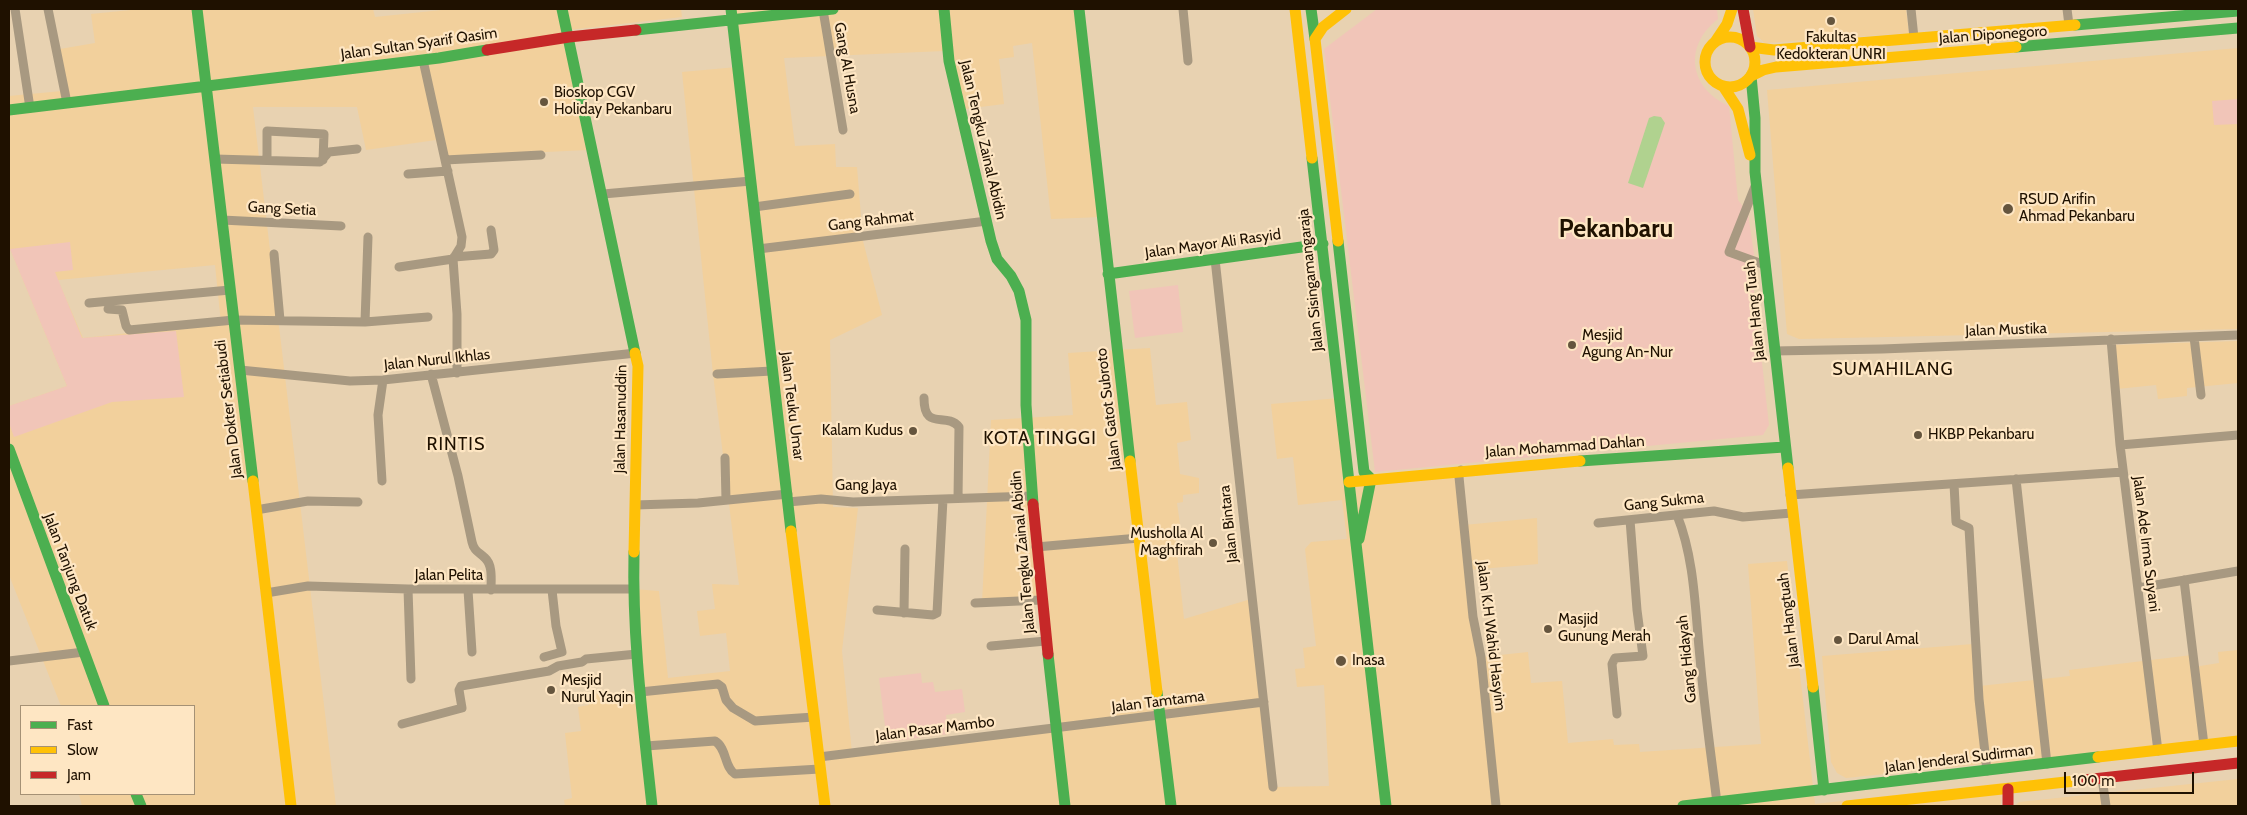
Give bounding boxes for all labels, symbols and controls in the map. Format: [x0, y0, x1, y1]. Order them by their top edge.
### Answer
marker: Fakultas Kedokteran UNRI [1825, 15, 1837, 27]
street label: Gang Al Husna [830, 21, 864, 115]
street label: Jalan Diponegoro [1938, 22, 2048, 48]
street label: Jalan Sultan Syarif Qasim [340, 24, 498, 64]
place label: Fakultas Kedokteran UNRI [1776, 29, 1886, 64]
street label: Jalan Tengku Zainal Abidin [956, 58, 1010, 222]
place label: Bioskop CGV Holiday Pekanbaru [554, 84, 672, 119]
marker: Bioskop CGV Holiday Pekanbaru [538, 96, 550, 108]
place label: RSUD Arifin Ahmad Pekanbaru [2019, 191, 2135, 226]
street label: Gang Setia [247, 198, 317, 220]
marker: RSUD Arifin Ahmad Pekanbaru [2001, 202, 2015, 216]
street label: Gang Rahmat [827, 207, 915, 235]
street label: Jalan Sisingamangaraja [1295, 208, 1327, 352]
district label: Pekanbaru [1559, 215, 1673, 245]
street label: Jalan Mayor Ali Rasyid [1144, 226, 1282, 262]
street label: Jalan Hang Tuah [1741, 260, 1769, 362]
street label: Jalan Mustika [1965, 320, 2047, 340]
place label: Mesjid Agung An-Nur [1582, 327, 1673, 362]
street label: Jalan Dokter Setiabudi [212, 339, 246, 479]
marker: Mesjid Agung An-Nur [1566, 339, 1578, 351]
street label: Jalan Nurul Ikhlas [383, 345, 491, 375]
street label: Jalan Gatot Subroto [1093, 347, 1125, 471]
street label: Jalan Teuku Umar [776, 351, 808, 461]
district label: SUMAHILANG [1831, 359, 1955, 381]
street label: Jalan Hasanuddin [611, 364, 631, 474]
place label: Kalam Kudus [822, 422, 903, 440]
marker: Kalam Kudus [907, 425, 919, 437]
place label: HKBP Pekanbaru [1928, 426, 2034, 444]
district label: KOTA TINGGI [982, 428, 1098, 450]
marker: HKBP Pekanbaru [1912, 429, 1924, 441]
street label: Jalan Mohammad Dahlan [1485, 432, 1645, 462]
district label: RINTIS [426, 434, 486, 456]
street label: Jalan Tengku Zainal Abidin [1007, 470, 1039, 634]
street label: Jalan Ade Irma Suyani [2129, 475, 2163, 613]
street label: Gang Jaya [835, 477, 897, 495]
street label: Jalan Bintara [1216, 484, 1242, 564]
street label: Gang Sukma [1623, 489, 1705, 515]
street label: Jalan Tanjung Datuk [39, 511, 101, 633]
place label: Musholla Al Maghfirah [1130, 525, 1203, 560]
marker: Musholla Al Maghfirah [1207, 537, 1219, 549]
street label: Jalan K.H Wahid Hasyim [1473, 560, 1509, 712]
street label: Jalan Pelita [415, 567, 483, 585]
street label: Jalan Hangtuah [1774, 572, 1804, 668]
place label: Masjid Gunung Merah [1558, 611, 1651, 646]
street label: Gang Hidayah [1673, 614, 1701, 704]
marker: Masjid Gunung Merah [1542, 623, 1554, 635]
place label: Darul Amal [1848, 631, 1919, 649]
marker: Darul Amal [1832, 634, 1844, 646]
place label: Inasa [1352, 652, 1385, 670]
marker: Inasa [1334, 654, 1348, 668]
place label: Mesjid Nurul Yaqin [561, 672, 633, 707]
marker: Mesjid Nurul Yaqin [545, 684, 557, 696]
street label: Jalan Tamtama [1111, 687, 1205, 717]
legend [20, 705, 195, 795]
street label: Jalan Pasar Mambo [875, 713, 995, 745]
text: Fast [67, 716, 92, 734]
text: Slow [67, 741, 98, 759]
street label: Jalan Jenderal Sudirman [1884, 741, 2034, 777]
scale bar [2067, 762, 2197, 794]
text: Jam [67, 766, 91, 784]
text: 100 m [2072, 772, 2114, 790]

